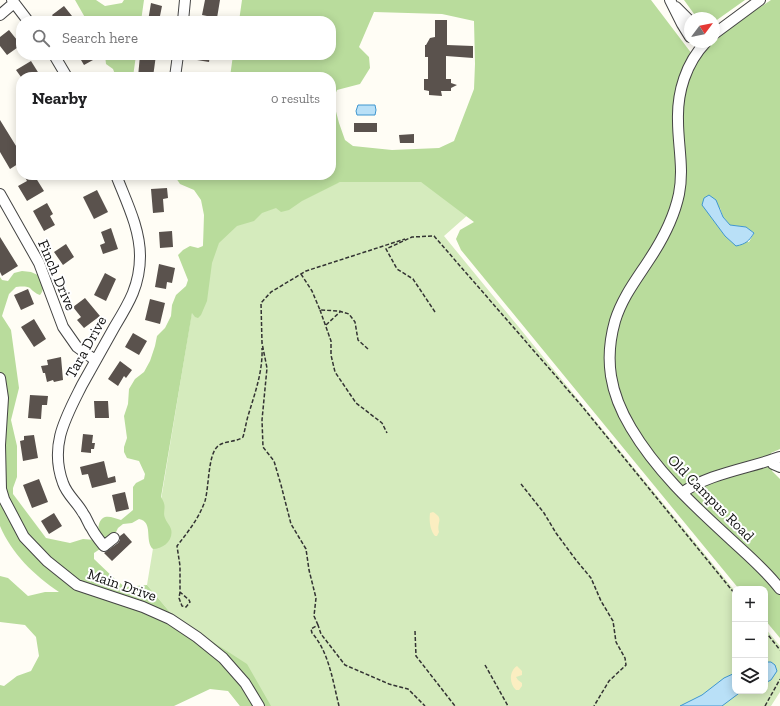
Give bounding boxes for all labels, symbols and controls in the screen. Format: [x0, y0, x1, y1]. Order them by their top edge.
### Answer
north arrow [684, 12, 720, 48]
search box [16, 16, 336, 60]
icon: search [30, 27, 52, 49]
text: Search here [62, 29, 138, 47]
text: Nearby [32, 88, 87, 108]
text: 0 results [271, 91, 320, 106]
street label: Finch Drive [34, 237, 80, 313]
street label: Tara Drive [62, 313, 110, 381]
street label: Old Campus Road [664, 451, 759, 546]
street label: Main Drive [85, 565, 159, 605]
map controls [732, 586, 768, 694]
button: + [732, 586, 768, 622]
button: − [732, 622, 768, 658]
button: layers [732, 658, 768, 694]

